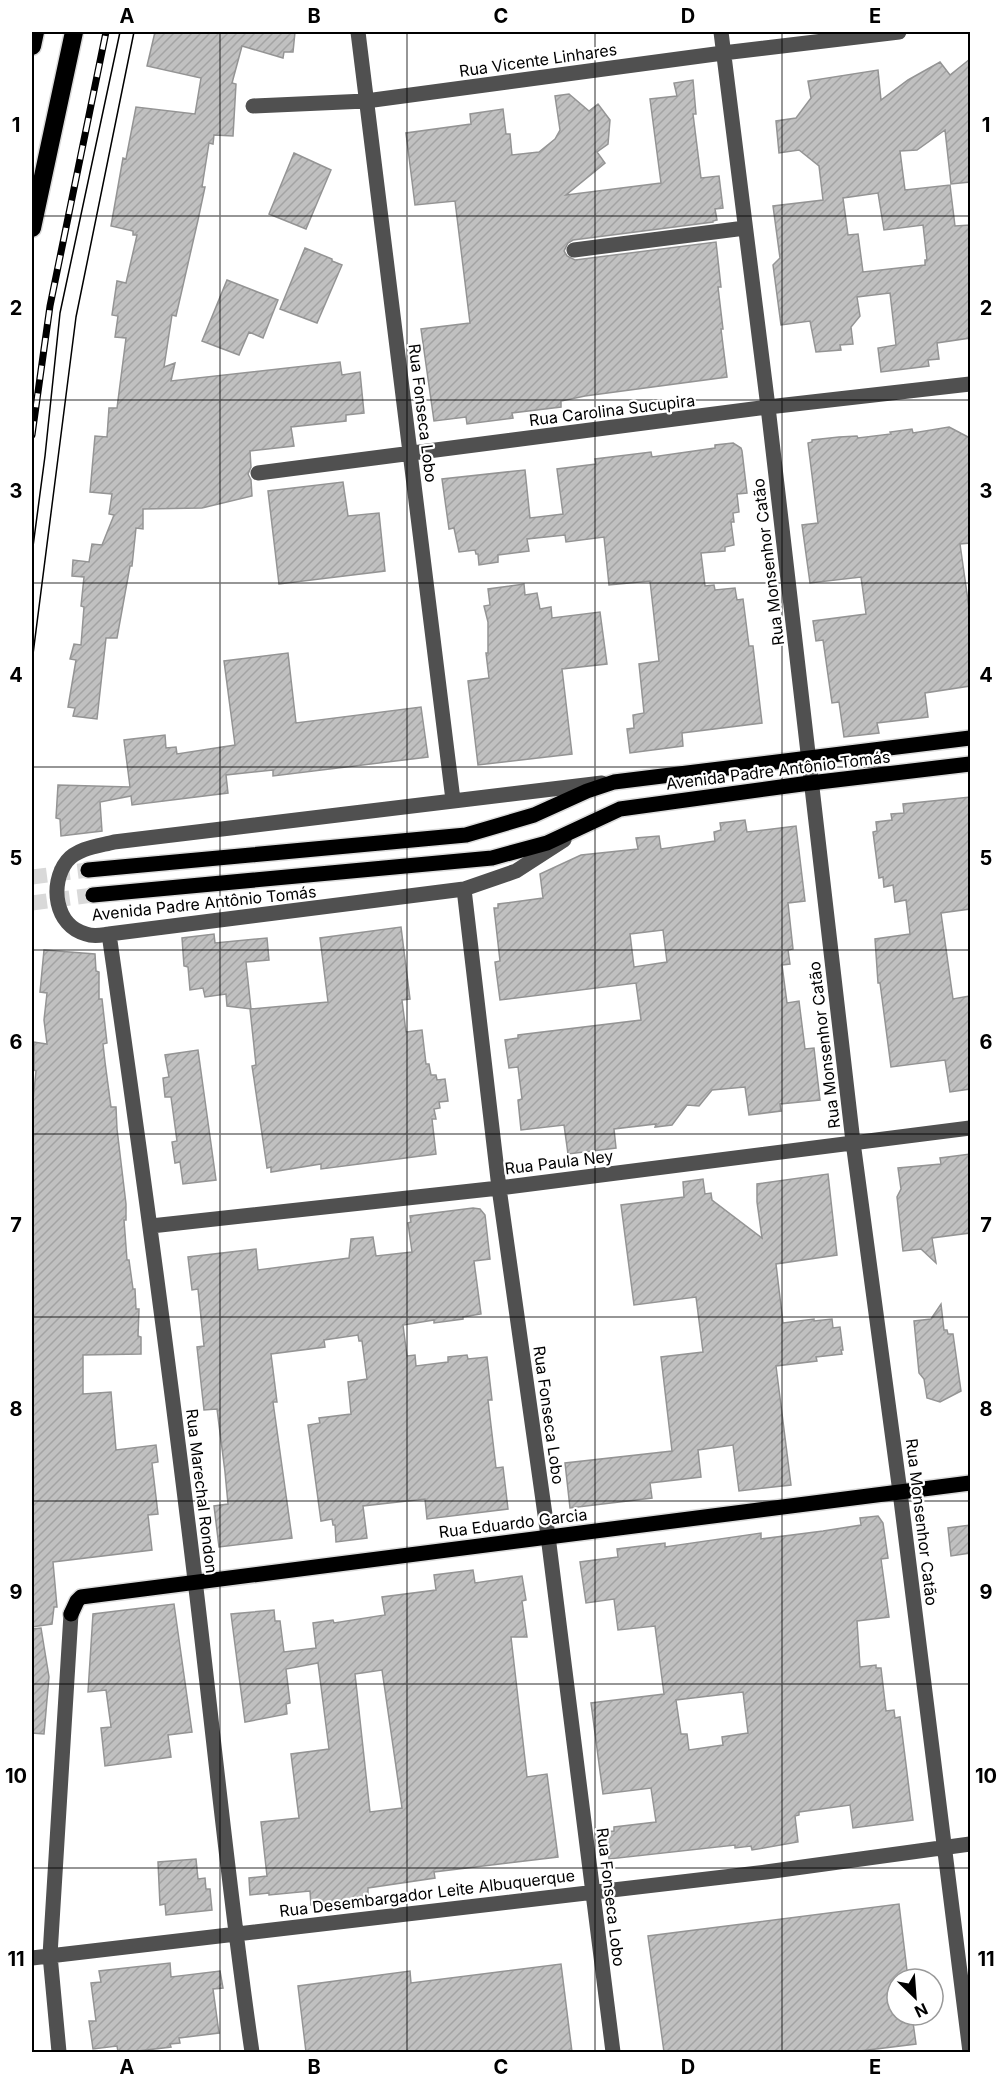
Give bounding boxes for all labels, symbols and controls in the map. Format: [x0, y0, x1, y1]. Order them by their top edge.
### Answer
text: A [120, 4, 135, 28]
text: B [307, 4, 321, 28]
text: C [494, 4, 508, 28]
text: D [681, 4, 695, 28]
text: E [869, 4, 881, 28]
street label: Rua Vicente Linhares [458, 39, 618, 81]
text: 1 [12, 113, 20, 137]
text: 1 [982, 113, 990, 137]
text: 2 [10, 296, 22, 320]
text: 2 [980, 296, 992, 320]
street label: Rua Fonseca Lobo [405, 342, 441, 484]
street label: Rua Carolina Sucupira [528, 390, 696, 430]
street label: Rua Monsenhor Catão [748, 477, 788, 647]
text: 3 [10, 479, 22, 503]
text: 3 [980, 479, 992, 503]
text: 4 [9, 663, 23, 687]
text: 4 [979, 663, 993, 687]
street label: Avenida Padre Antônio Tomás [665, 746, 891, 794]
text: 5 [10, 846, 22, 870]
text: 5 [980, 846, 992, 870]
street label: Avenida Padre Antônio Tomás [91, 881, 317, 925]
street label: Rua Monsenhor Catão [804, 960, 844, 1130]
text: 6 [10, 1030, 23, 1054]
text: 6 [980, 1030, 993, 1054]
street label: Rua Paula Ney [504, 1145, 614, 1179]
text: 7 [10, 1213, 22, 1237]
text: 7 [980, 1213, 992, 1237]
street label: Rua Fonseca Lobo [529, 1344, 569, 1486]
text: 8 [9, 1397, 23, 1421]
text: 8 [979, 1397, 993, 1421]
street label: Rua Marechal Rondon [182, 1408, 222, 1574]
street label: Rua Monsenhor Catão [902, 1437, 942, 1607]
street label: Rua Eduardo Garcia [438, 1504, 588, 1542]
text: 9 [10, 1580, 23, 1604]
text: 9 [980, 1580, 993, 1604]
text: 10 [5, 1764, 27, 1788]
text: 10 [975, 1764, 997, 1788]
street label: Rua Fonseca Lobo [593, 1826, 629, 1968]
street label: Rua Desembargador Leite Albuquerque [278, 1865, 576, 1921]
text: 11 [7, 1947, 25, 1971]
text: 11 [977, 1947, 995, 1971]
north arrow [885, 1967, 945, 2027]
text: N [912, 1999, 931, 2022]
text: A [120, 2055, 135, 2079]
text: B [307, 2055, 321, 2079]
text: C [494, 2055, 508, 2079]
text: D [681, 2055, 695, 2079]
text: E [869, 2055, 881, 2079]

